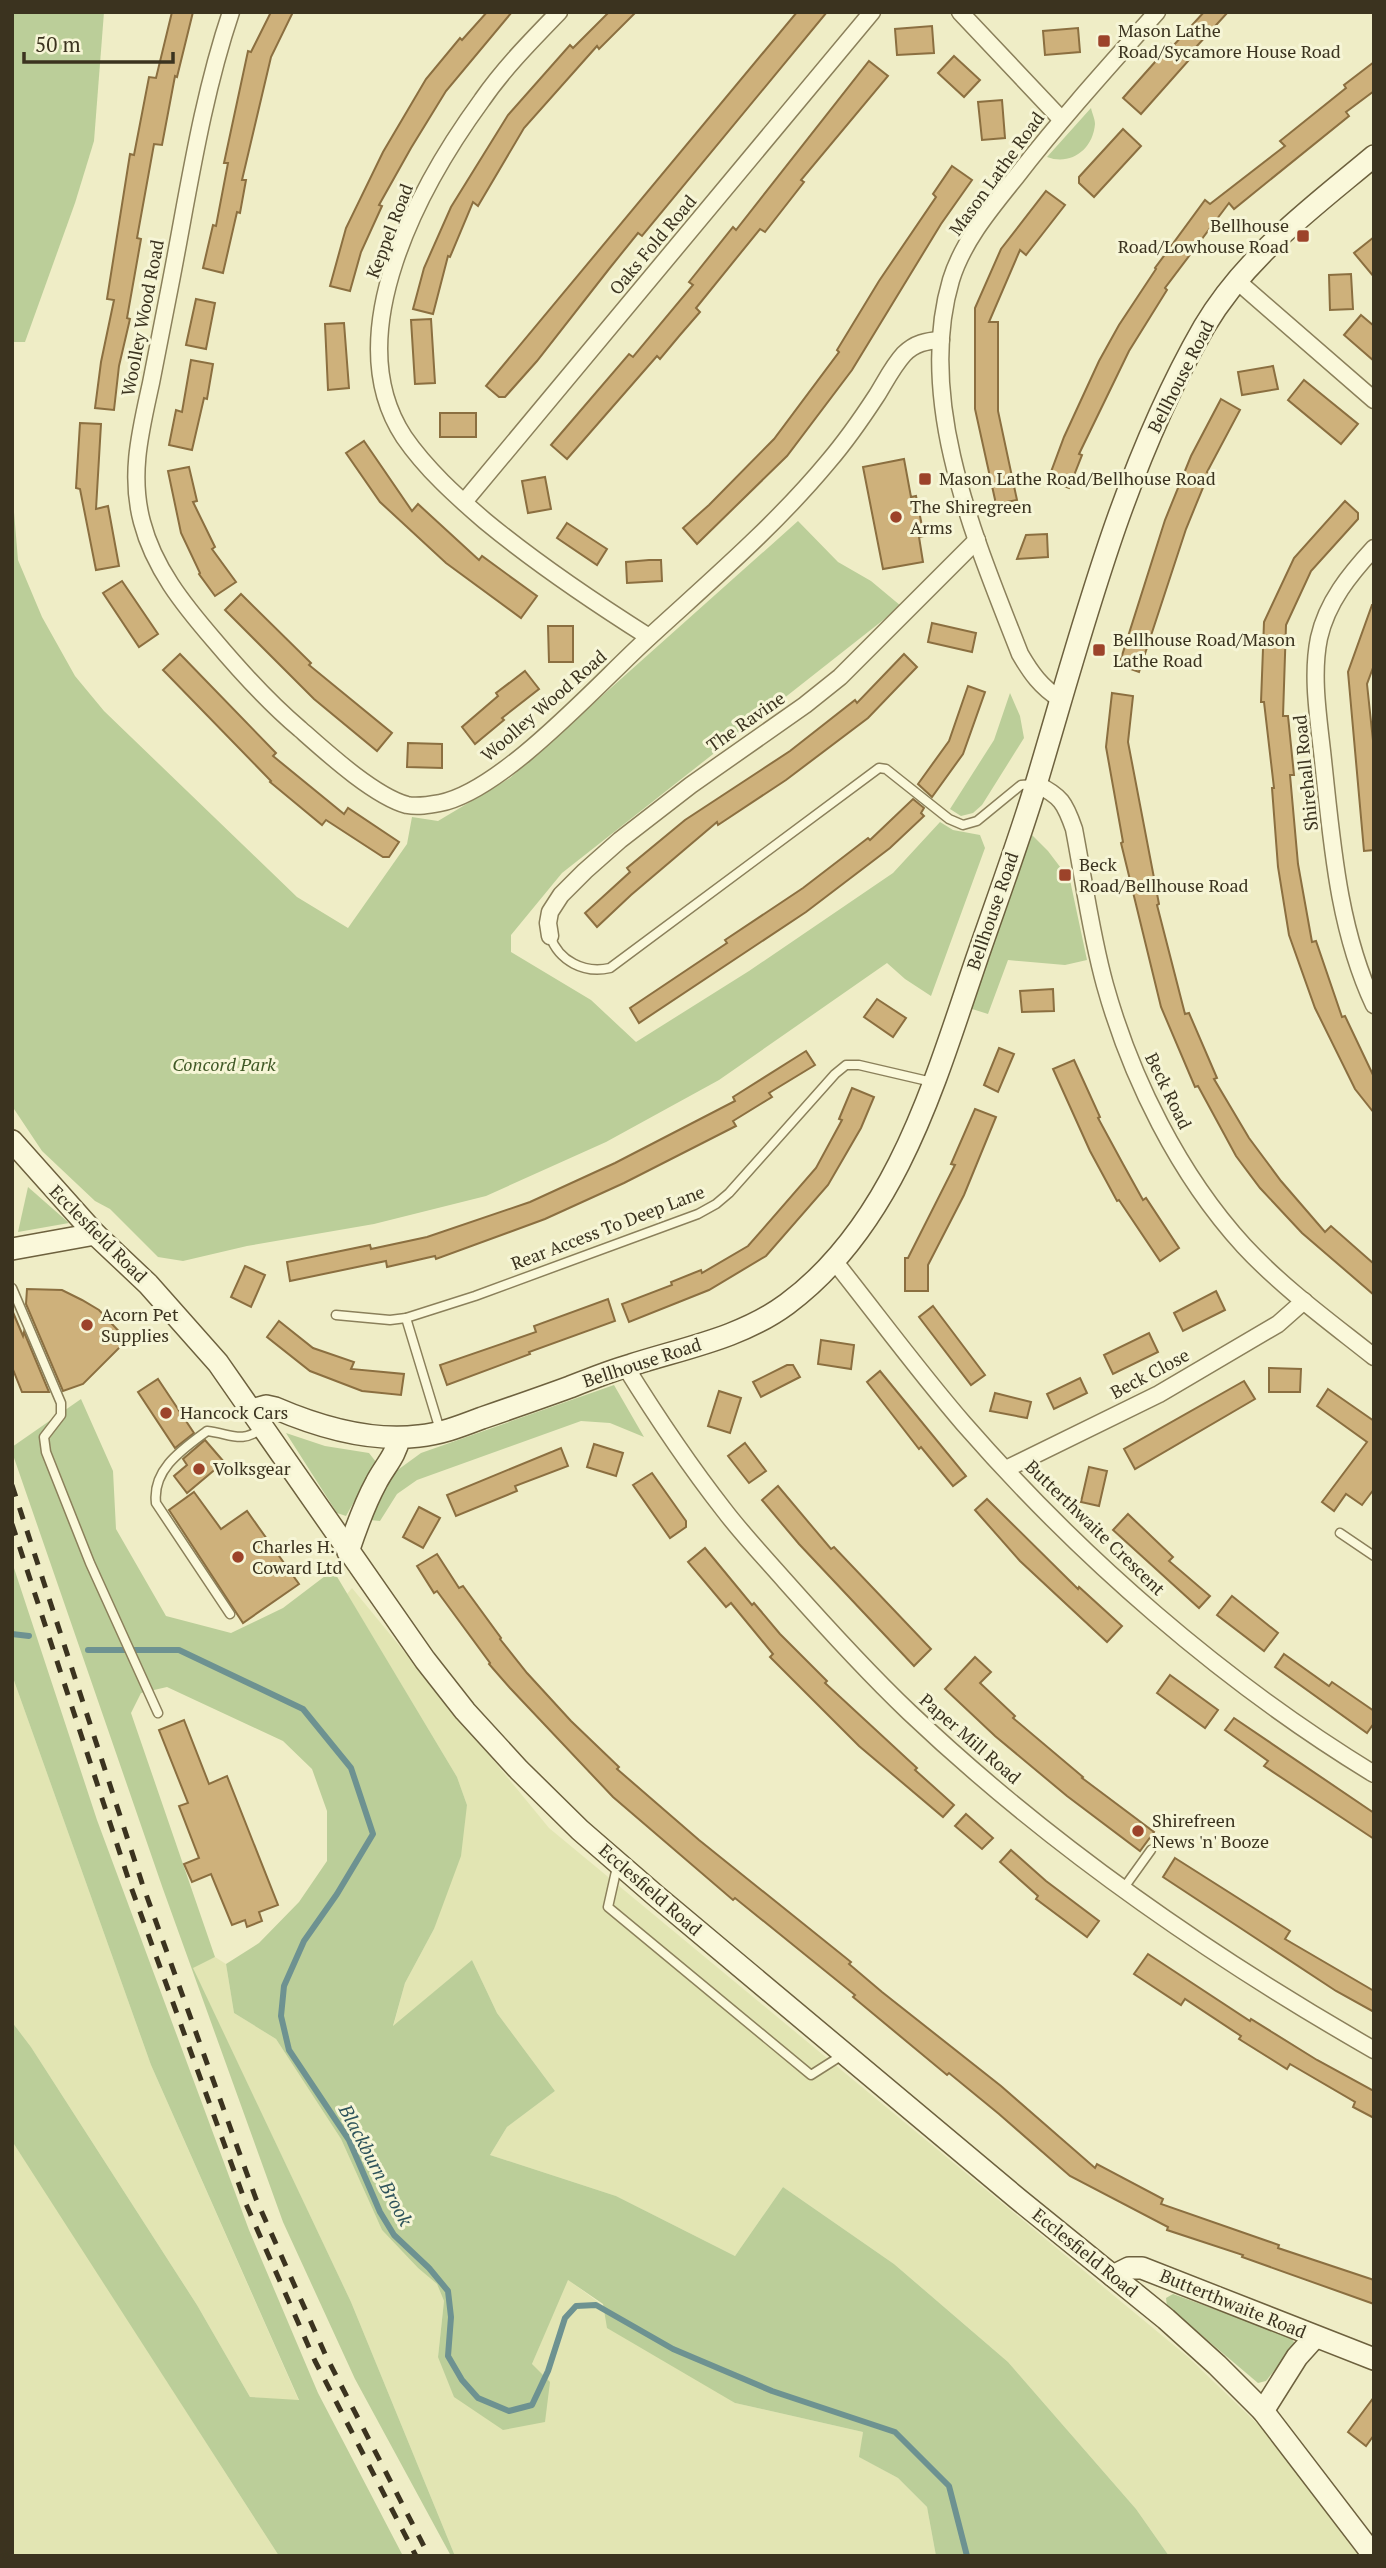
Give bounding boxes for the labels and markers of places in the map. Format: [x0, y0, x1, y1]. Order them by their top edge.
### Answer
place label: Mason Lathe Road/Sycamore House Road [1118, 18, 1341, 63]
marker: Mason Lathe Road/Sycamore House Road [1096, 33, 1112, 49]
place label: Bellhouse Road/Lowhouse Road [1118, 213, 1289, 258]
marker: Bellhouse Road/Lowhouse Road [1295, 228, 1311, 244]
place label: Mason Lathe Road/Bellhouse Road [939, 466, 1216, 490]
marker: Mason Lathe Road/Bellhouse Road [917, 471, 933, 487]
place label: The Shiregreen Arms [910, 494, 1032, 539]
marker: The Shiregreen Arms [888, 509, 904, 525]
place label: Bellhouse Road/Mason Lathe Road [1113, 627, 1296, 672]
marker: Bellhouse Road/Mason Lathe Road [1091, 642, 1107, 658]
place label: Beck Road/Bellhouse Road [1079, 852, 1249, 897]
marker: Beck Road/Bellhouse Road [1057, 867, 1073, 883]
place label: Acorn Pet Supplies [101, 1302, 179, 1347]
marker: Acorn Pet Supplies [79, 1317, 95, 1333]
place label: Hancock Cars [180, 1400, 288, 1424]
marker: Hancock Cars [158, 1405, 174, 1421]
place label: Volksgear [213, 1456, 291, 1480]
marker: Volksgear [191, 1461, 207, 1477]
place label: Charles H. Coward Ltd [252, 1534, 343, 1579]
marker: Charles H. Coward Ltd [230, 1549, 246, 1565]
place label: Shirefreen News 'n' Booze [1152, 1808, 1269, 1853]
marker: Shirefreen News 'n' Booze [1130, 1823, 1146, 1839]

